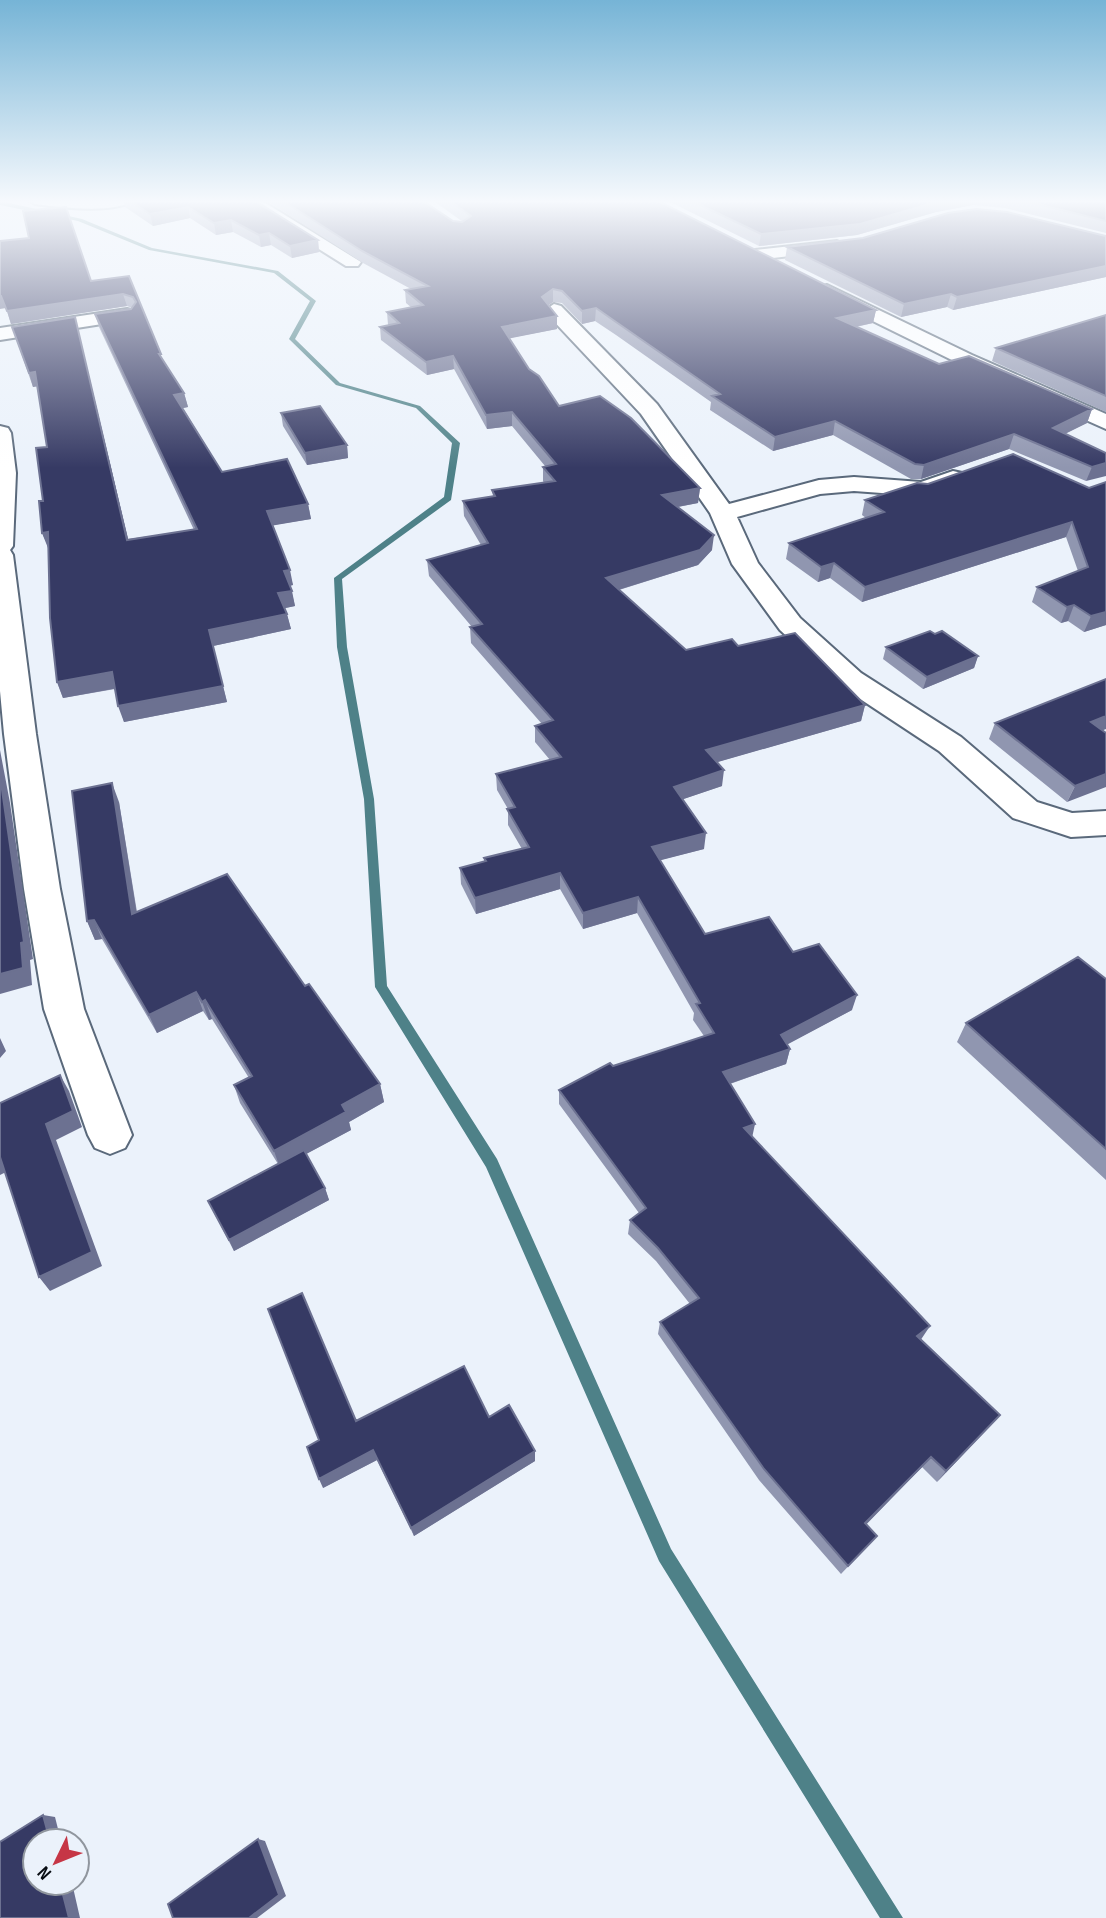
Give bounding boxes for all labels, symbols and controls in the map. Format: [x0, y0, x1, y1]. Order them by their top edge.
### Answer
north arrow [21, 1827, 91, 1897]
text: N [33, 1861, 57, 1884]

